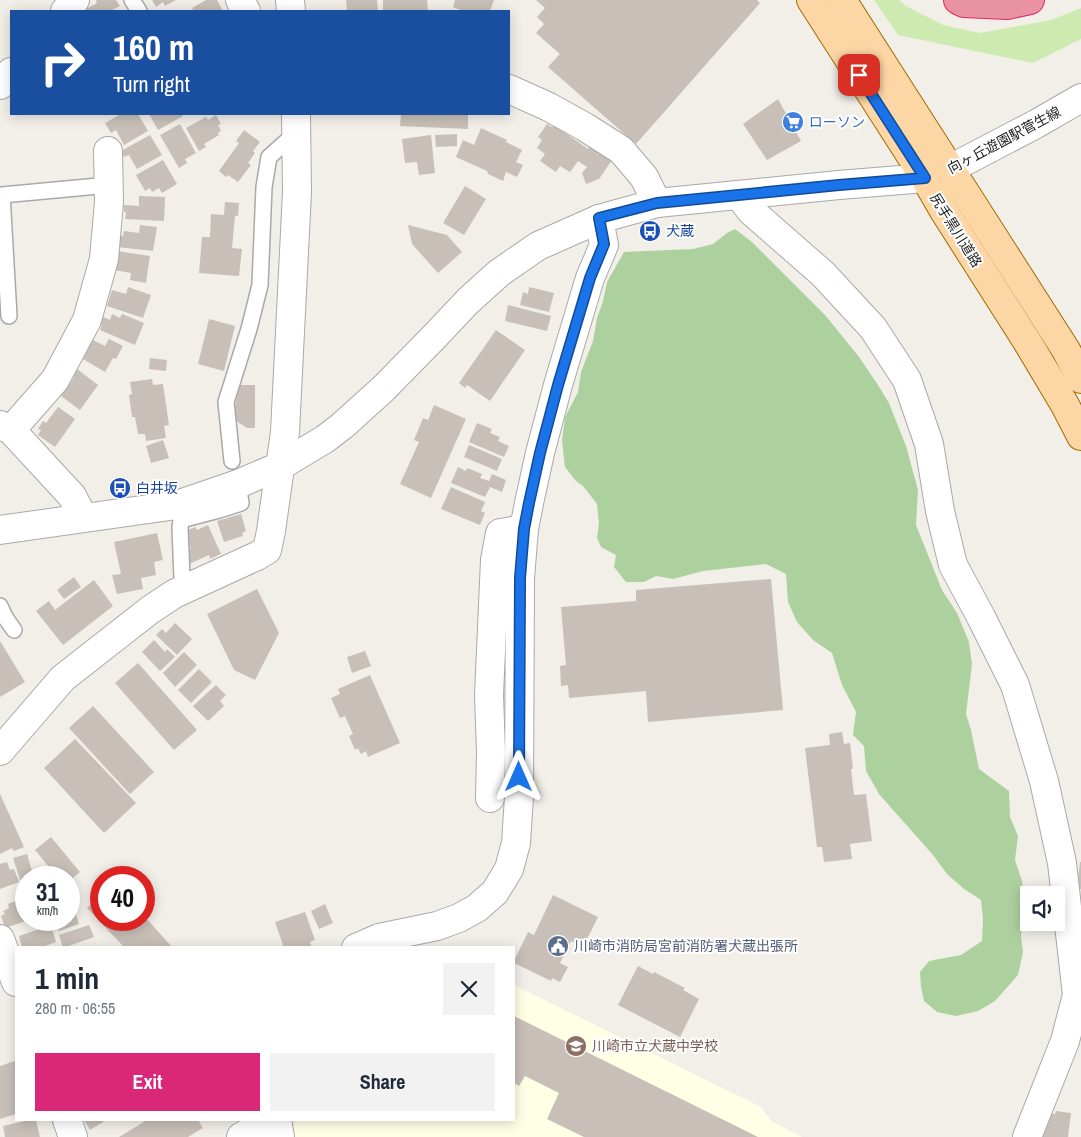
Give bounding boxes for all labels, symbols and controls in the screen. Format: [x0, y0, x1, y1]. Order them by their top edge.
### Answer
text: 160 m [113, 24, 194, 71]
icon: right [30, 30, 95, 95]
pin [838, 54, 880, 96]
icon: arrive [845, 61, 873, 89]
text: Turn right [113, 69, 190, 99]
street label: 向ヶ丘遊園駅菅生線 [944, 102, 1064, 178]
supermarket icon: ローソン [781, 110, 805, 134]
place label: ローソン [809, 113, 865, 131]
street label: 尻手黒川道路 [926, 190, 986, 270]
bus stop icon: 犬蔵 [638, 219, 662, 243]
place label: 犬蔵 [666, 222, 694, 240]
bus stop icon: 白井坂 [108, 476, 132, 500]
place label: 白井坂 [136, 479, 178, 497]
position arrow [492, 750, 544, 802]
speed limit sign: 40 [90, 866, 155, 931]
text: 31 [36, 875, 59, 909]
map controls [1020, 886, 1065, 931]
button: sound [1020, 886, 1065, 931]
text: km/h [37, 903, 58, 919]
public building icon: 川崎市消防局宮前消防署犬蔵出張所 [546, 934, 570, 958]
place label: 川崎市消防局宮前消防署犬蔵出張所 [574, 937, 798, 955]
text: 1 min [35, 958, 99, 998]
button: close [443, 963, 495, 1015]
text: 280 m · 06:55 [35, 997, 115, 1019]
school or university icon: 川崎市立犬蔵中学校 [564, 1034, 588, 1058]
place label: 川崎市立犬蔵中学校 [592, 1037, 718, 1055]
button: Exit [35, 1053, 260, 1111]
button: Share [270, 1053, 495, 1111]

